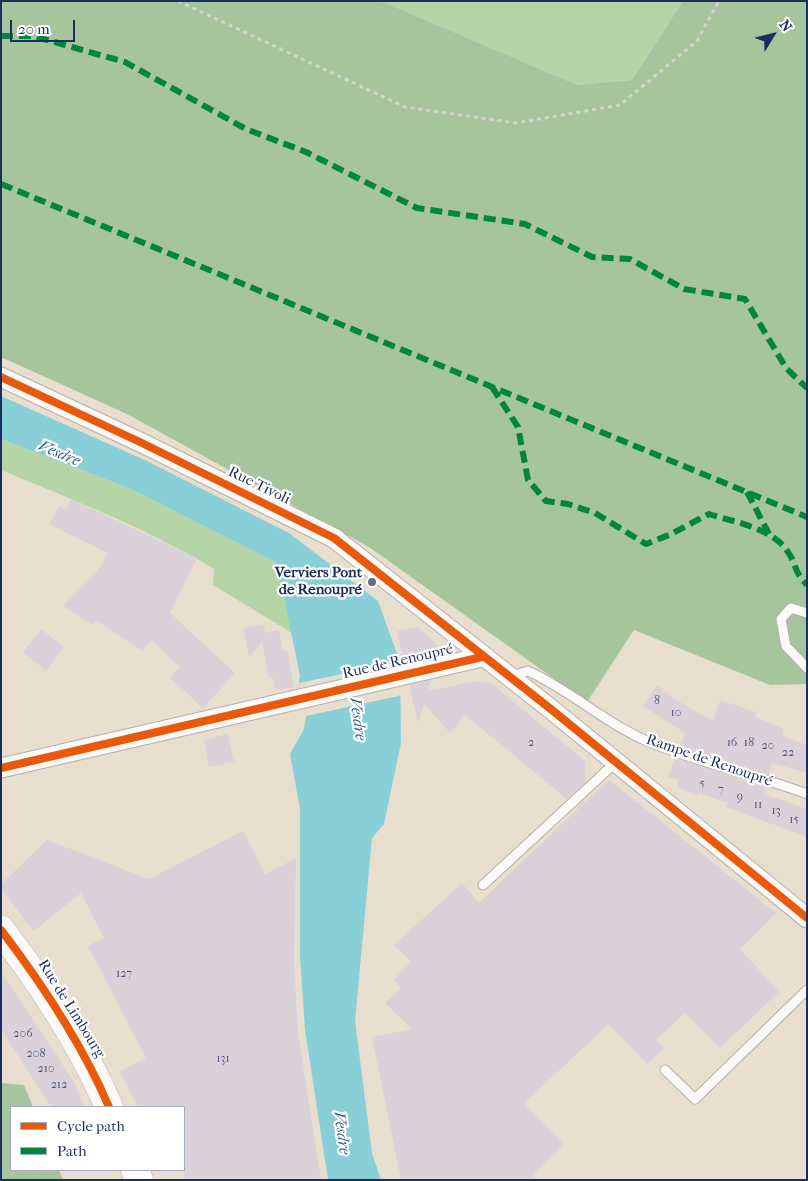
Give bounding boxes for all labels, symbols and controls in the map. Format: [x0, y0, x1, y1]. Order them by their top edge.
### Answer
scale bar [12, 10, 78, 42]
north arrow [748, 10, 798, 60]
text: N [776, 17, 796, 35]
text: 20 m [18, 20, 50, 38]
water label: Vesdre [35, 437, 83, 471]
street label: Rue Tivoli [225, 463, 293, 509]
place label: Verviers Pont de Renoupré [275, 564, 362, 599]
marker: Verviers Pont de Renoupré [366, 576, 378, 588]
street label: Rue de Renoupré [341, 641, 455, 683]
house number: 8 [654, 694, 660, 708]
water label: Vesdre [344, 696, 370, 742]
house number: 10 [671, 706, 681, 720]
street label: Rampe de Renoupré [643, 731, 775, 791]
house number: 2 [528, 736, 534, 750]
house number: 16 [727, 736, 737, 750]
house number: 18 [744, 736, 754, 750]
house number: 20 [762, 739, 774, 753]
house number: 22 [782, 746, 794, 760]
house number: 5 [699, 777, 705, 791]
house number: 7 [718, 783, 724, 797]
house number: 9 [737, 790, 743, 804]
house number: 11 [754, 798, 762, 812]
house number: 13 [771, 804, 781, 818]
house number: 15 [789, 813, 799, 827]
street label: Rue de Limbourg [34, 957, 108, 1061]
house number: 127 [116, 967, 132, 981]
house number: 206 [13, 1027, 33, 1041]
house number: 208 [27, 1047, 45, 1061]
house number: 131 [216, 1052, 230, 1066]
house number: 210 [37, 1062, 55, 1076]
house number: 212 [51, 1078, 67, 1092]
legend [10, 1106, 185, 1171]
water label: Vesdre [328, 1110, 354, 1156]
text: Cycle path [57, 1117, 125, 1135]
text: Path [57, 1142, 87, 1160]

